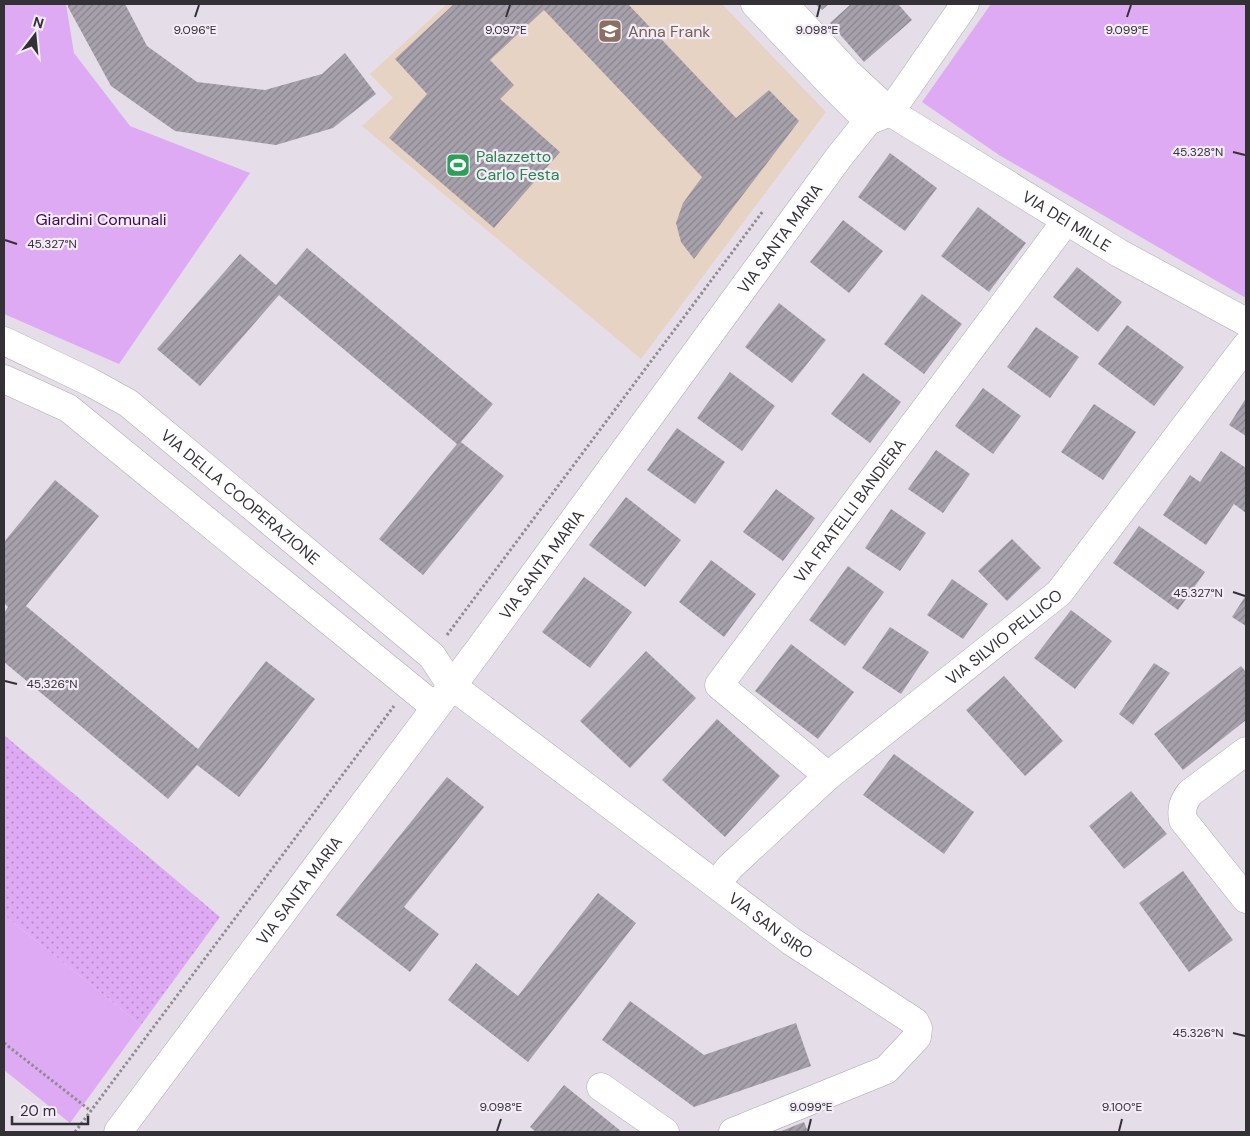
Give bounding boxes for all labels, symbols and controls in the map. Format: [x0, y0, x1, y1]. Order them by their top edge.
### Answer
north arrow [10, 10, 60, 60]
text: N [31, 12, 46, 33]
school or university icon: Anna Frank [597, 18, 623, 44]
place label: Anna Frank [628, 21, 710, 42]
text: 9.096°E [173, 22, 217, 38]
text: 9.097°E [485, 22, 527, 38]
text: 9.098°E [796, 22, 839, 38]
text: 9.099°E [1105, 22, 1149, 38]
text: 45.328°N [1173, 144, 1223, 160]
place label: Palazzetto Carlo Festa [476, 146, 559, 185]
sports icon: Palazzetto Carlo Festa [445, 152, 471, 178]
street label: VIA SANTA MARIA [733, 179, 827, 298]
street label: VIA DEI MILLE [1018, 186, 1115, 257]
park label: Giardini Comunali [35, 209, 167, 230]
text: 45.327°N [27, 236, 77, 252]
street label: VIA DELLA COOPERAZIONE [156, 425, 324, 569]
street label: VIA FRATELLI BANDIERA [789, 434, 911, 587]
street label: VIA SANTA MARIA [495, 505, 589, 624]
street label: VIA SILVIO PELLICO [942, 585, 1067, 690]
text: 45.327°N [1173, 585, 1223, 601]
text: 45.326°N [27, 676, 77, 692]
street label: VIA SANTA MARIA [252, 832, 347, 949]
street label: VIA SAN SIRO [724, 888, 817, 963]
text: 45.326°N [1173, 1025, 1223, 1041]
scale bar [12, 1094, 89, 1126]
text: 9.098°E [480, 1099, 523, 1115]
text: 9.099°E [789, 1099, 833, 1115]
text: 9.100°E [1102, 1099, 1142, 1115]
text: 20 m [20, 1101, 56, 1121]

